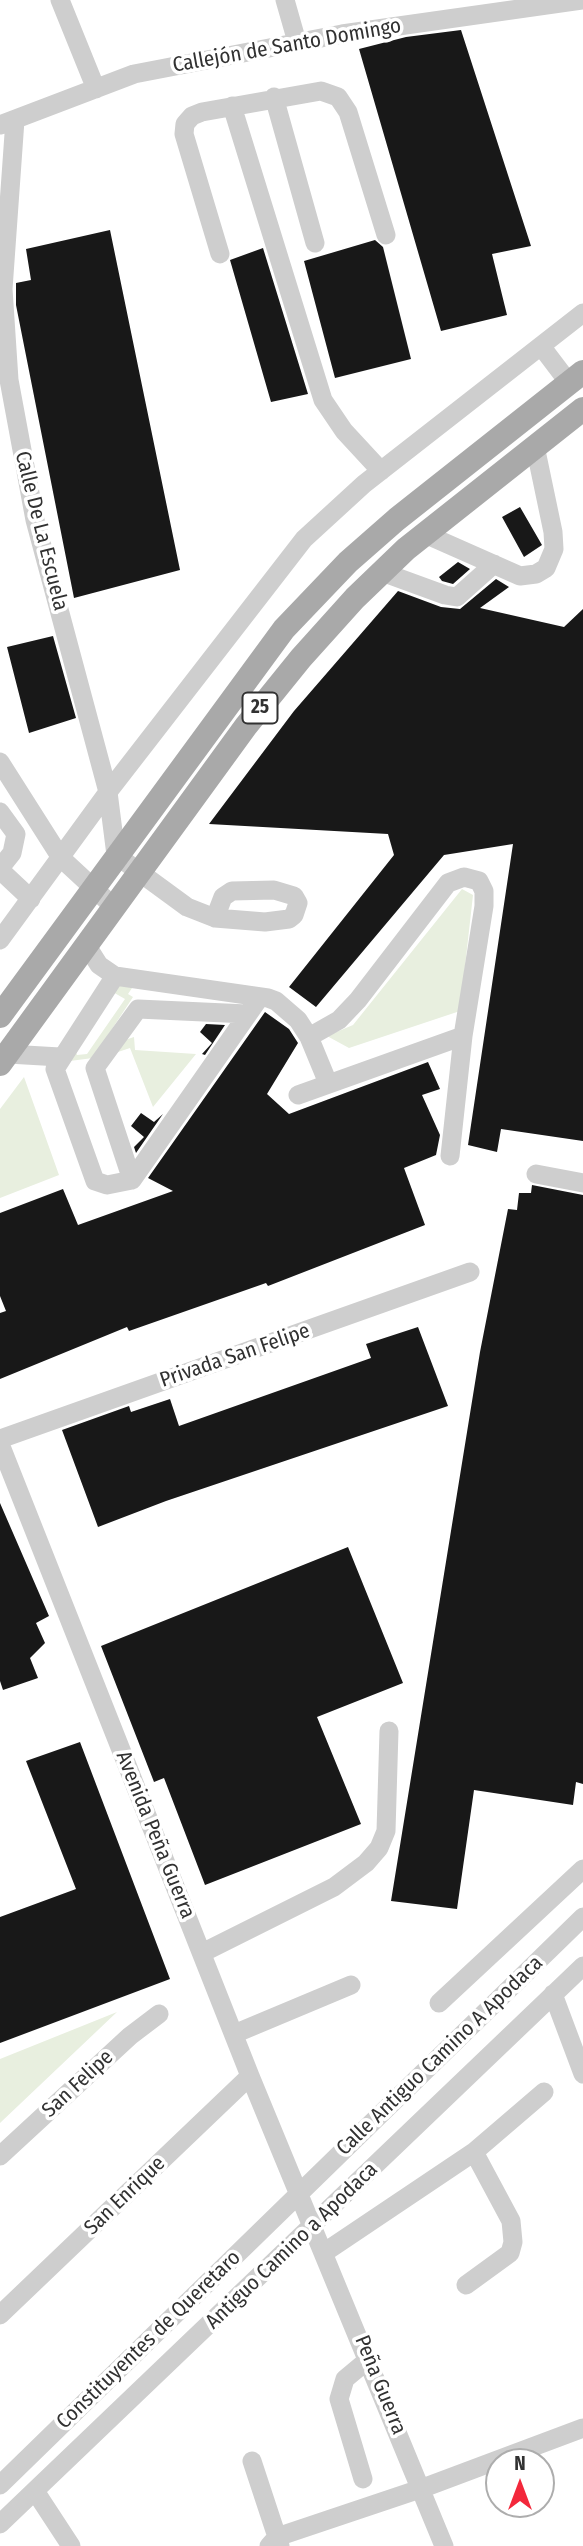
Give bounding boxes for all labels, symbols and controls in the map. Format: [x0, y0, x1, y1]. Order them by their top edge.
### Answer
street label: Callejón de Santo Domingo [171, 13, 403, 79]
street label: Calle De La Escuela [9, 449, 73, 613]
road number: 25 [243, 692, 278, 723]
street label: Privada San Felipe [157, 1319, 313, 1393]
street label: Avenida Peña Guerra [110, 1748, 200, 1922]
street label: Calle Antiguo Camino A Apodaca [332, 1951, 548, 2161]
street label: San Felipe [37, 2045, 119, 2123]
street label: San Enrique [79, 2151, 171, 2241]
street label: Antiguo Camino a Apodaca [201, 2157, 383, 2335]
street label: Constituyentes de Queretaro [52, 2246, 246, 2434]
street label: Peña Guerra [349, 2332, 411, 2438]
north arrow [485, 2448, 555, 2518]
text: N [514, 2452, 526, 2475]

